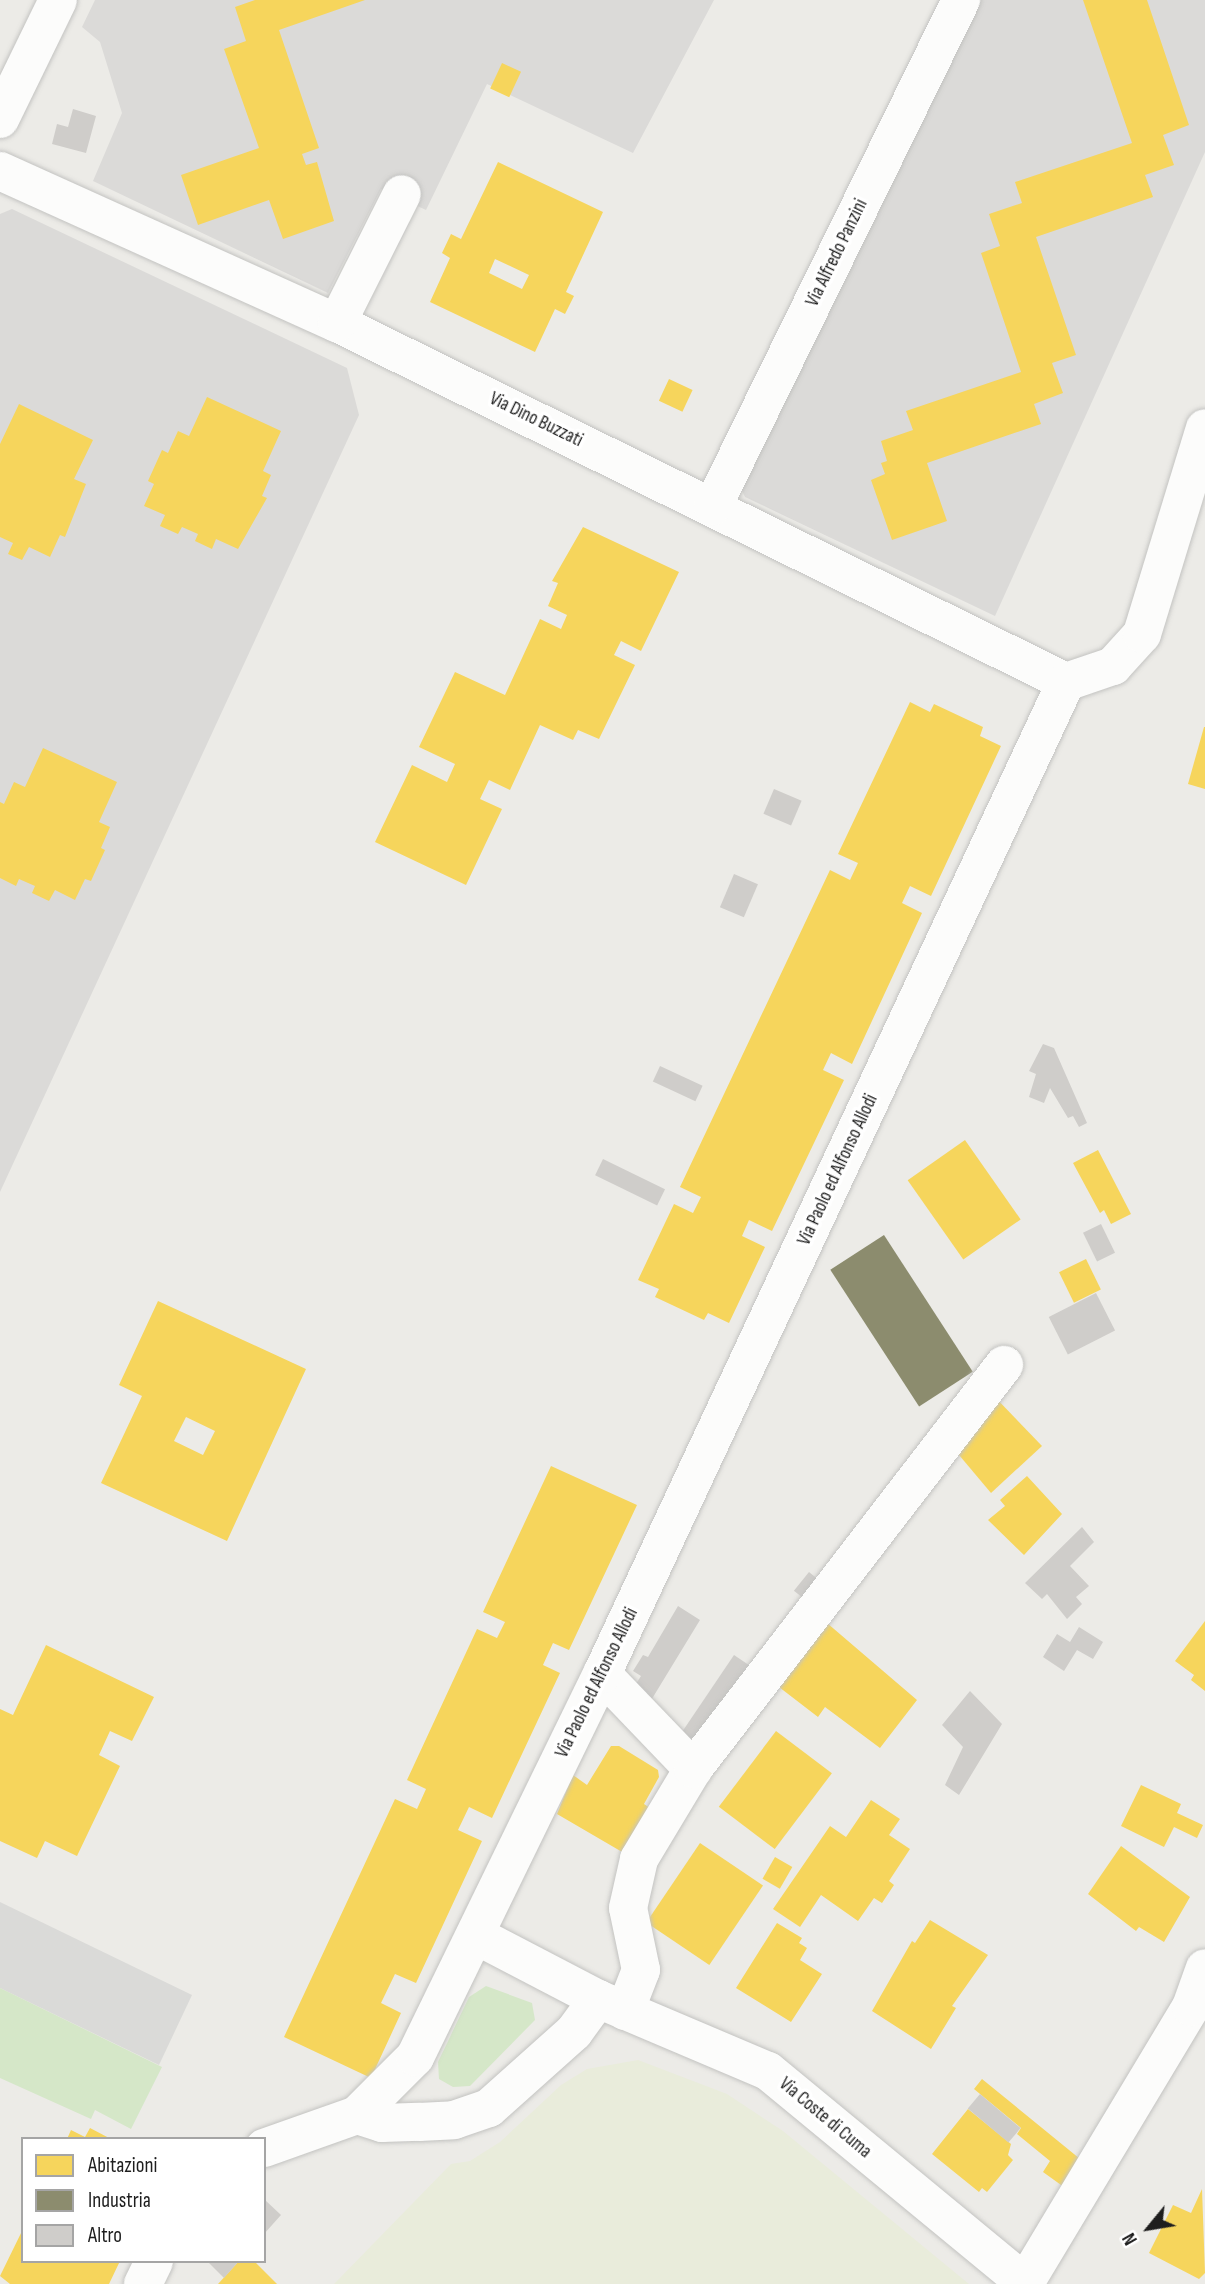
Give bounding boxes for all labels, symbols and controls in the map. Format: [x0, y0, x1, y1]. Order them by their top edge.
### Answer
street label: Via Alfredo Panzini [801, 196, 873, 310]
street label: Via Dino Buzzati [486, 388, 586, 452]
street label: Via Paolo ed Alfonso Allodi [793, 1091, 883, 1249]
street label: Via Paolo ed Alfonso Allodi [551, 1604, 643, 1762]
street label: Via Coste di Cuma [774, 2073, 876, 2163]
legend [21, 2137, 266, 2263]
text: Abitazioni [88, 2153, 157, 2178]
text: Industria [88, 2188, 151, 2213]
north arrow [1114, 2193, 1184, 2263]
text: Altro [88, 2223, 122, 2248]
text: N [1118, 2229, 1143, 2249]

